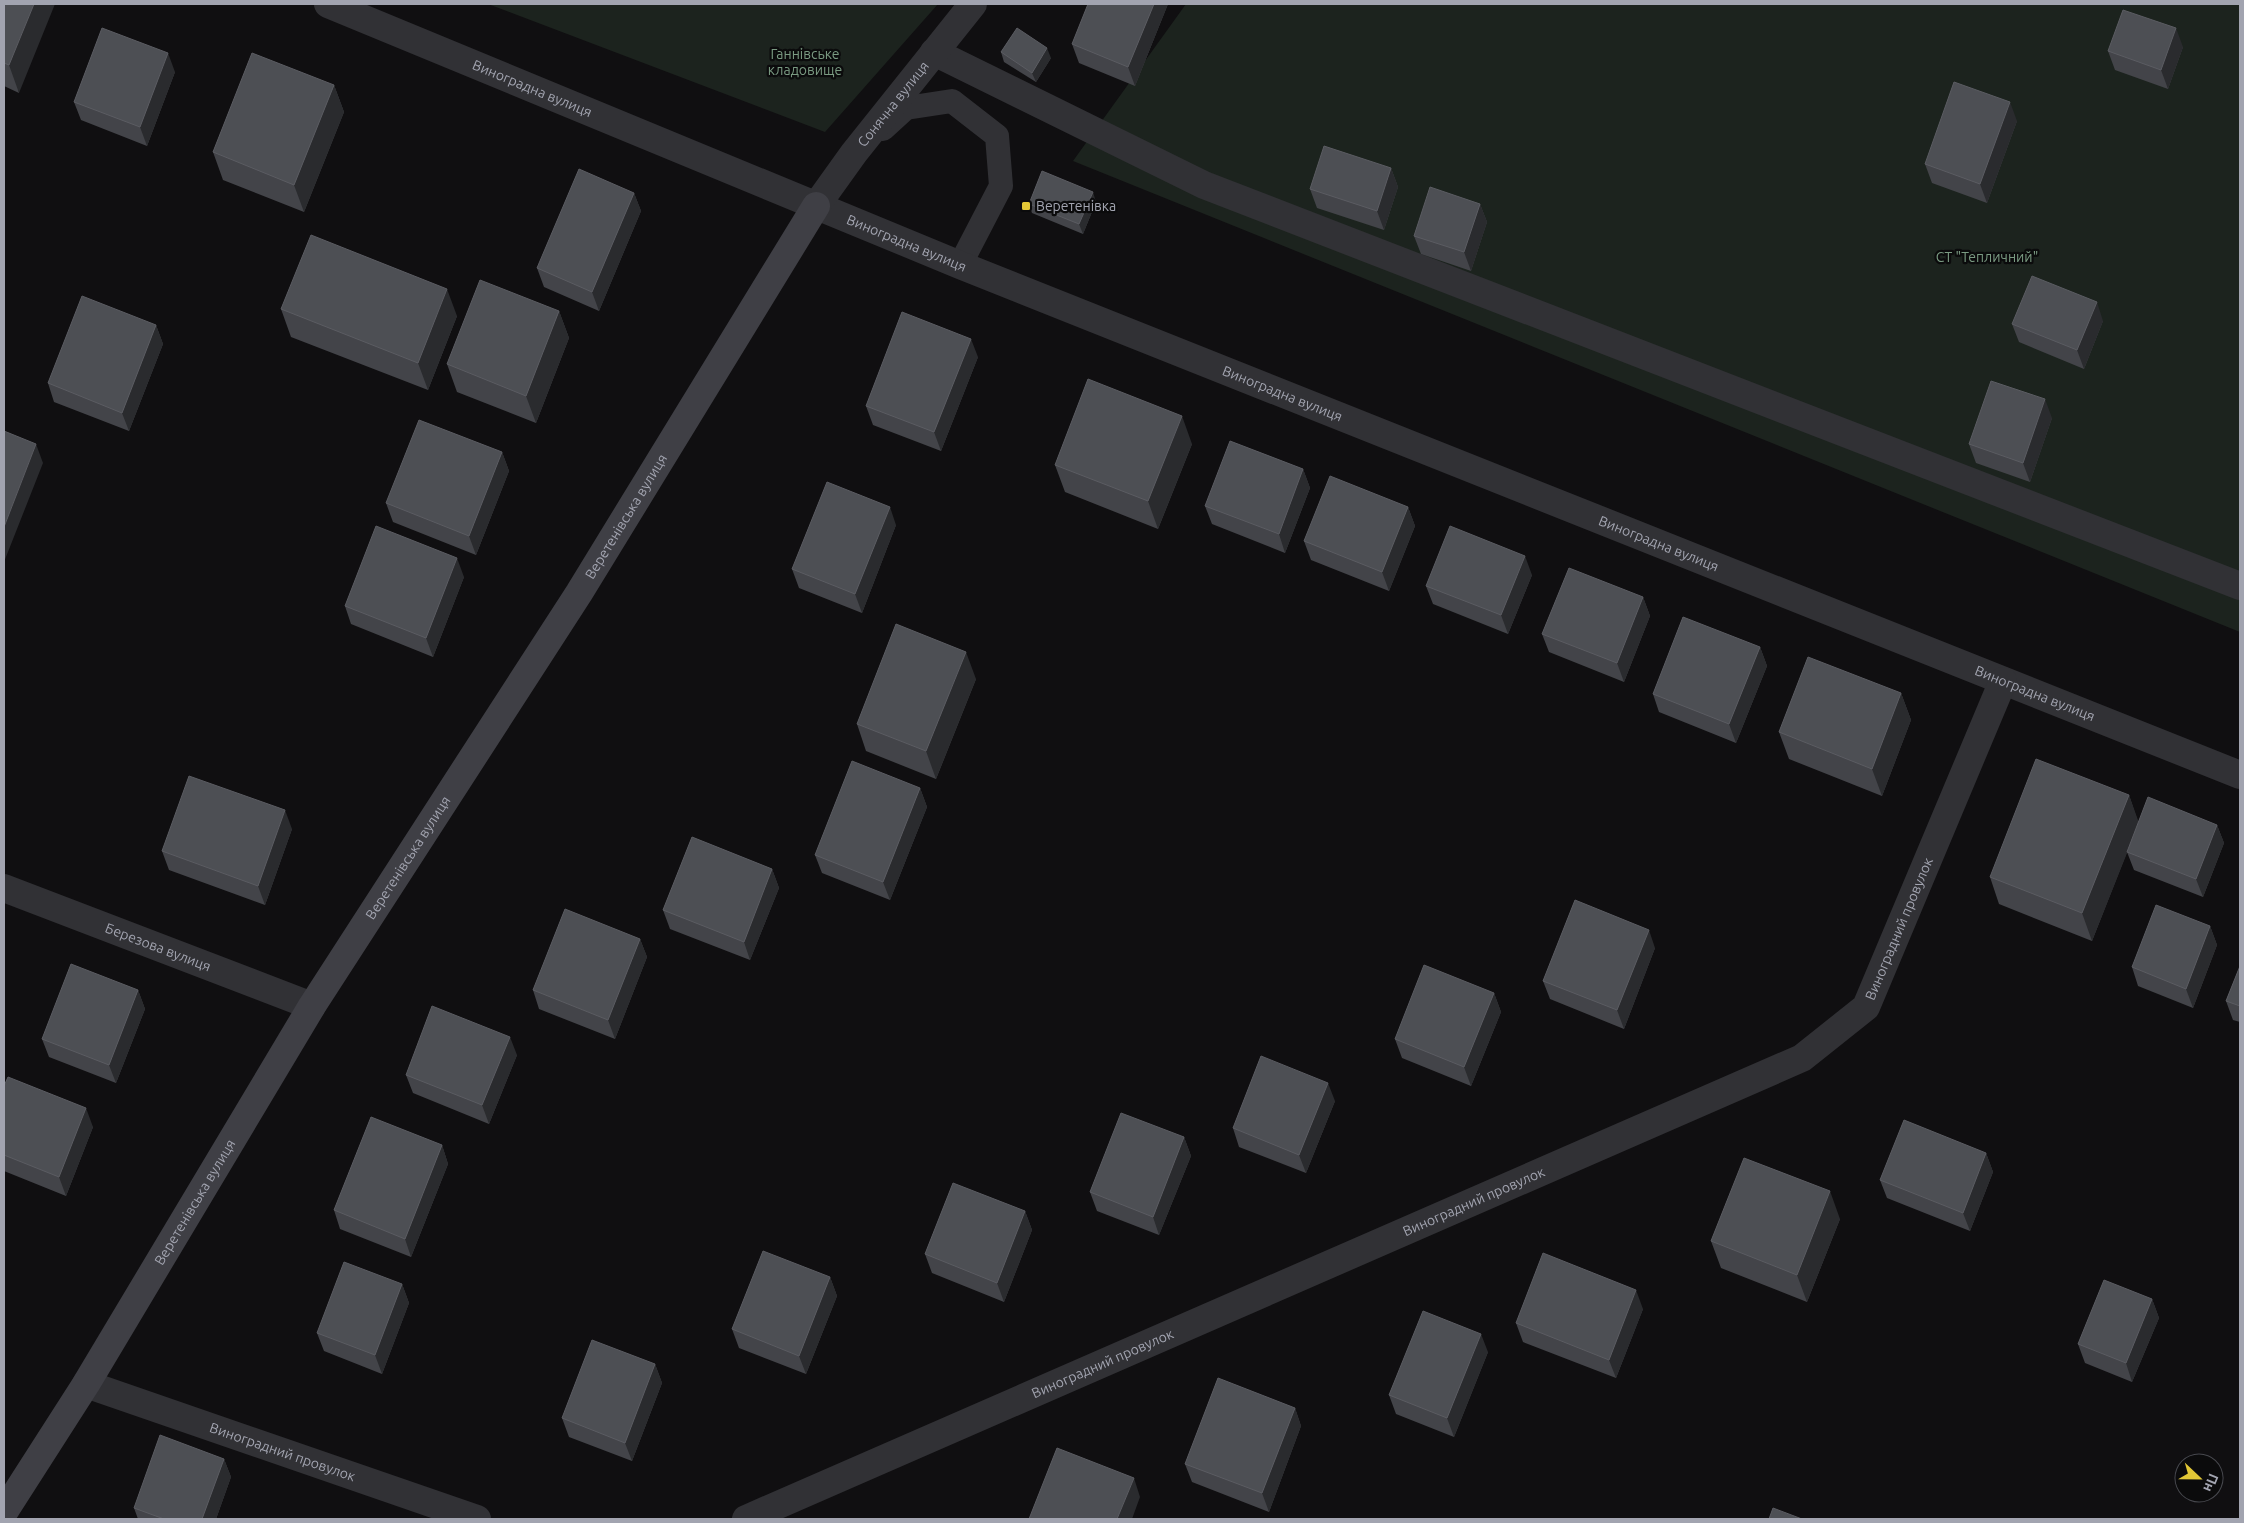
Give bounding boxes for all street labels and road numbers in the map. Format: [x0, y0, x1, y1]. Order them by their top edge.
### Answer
street label: Виноградна вулиця [470, 57, 594, 120]
street label: Сонячна вулиця [854, 58, 932, 150]
street label: Виноградна вулиця [844, 211, 969, 275]
street label: Виноградна вулиця [1220, 362, 1345, 425]
street label: Веретенівська вулиця [582, 451, 670, 582]
street label: Виноградна вулиця [1596, 512, 1721, 575]
street label: Виноградна вулиця [1973, 662, 2097, 724]
street label: Веретенівська вулиця [362, 793, 454, 922]
street label: Виноградний провулок [1862, 855, 1936, 1002]
street label: Березова вулиця [103, 920, 213, 975]
street label: Веретенівська вулиця [151, 1136, 239, 1268]
street label: Виноградний провулок [1400, 1163, 1547, 1239]
street label: Виноградний провулок [1029, 1325, 1176, 1401]
street label: Виноградний провулок [208, 1419, 358, 1484]

